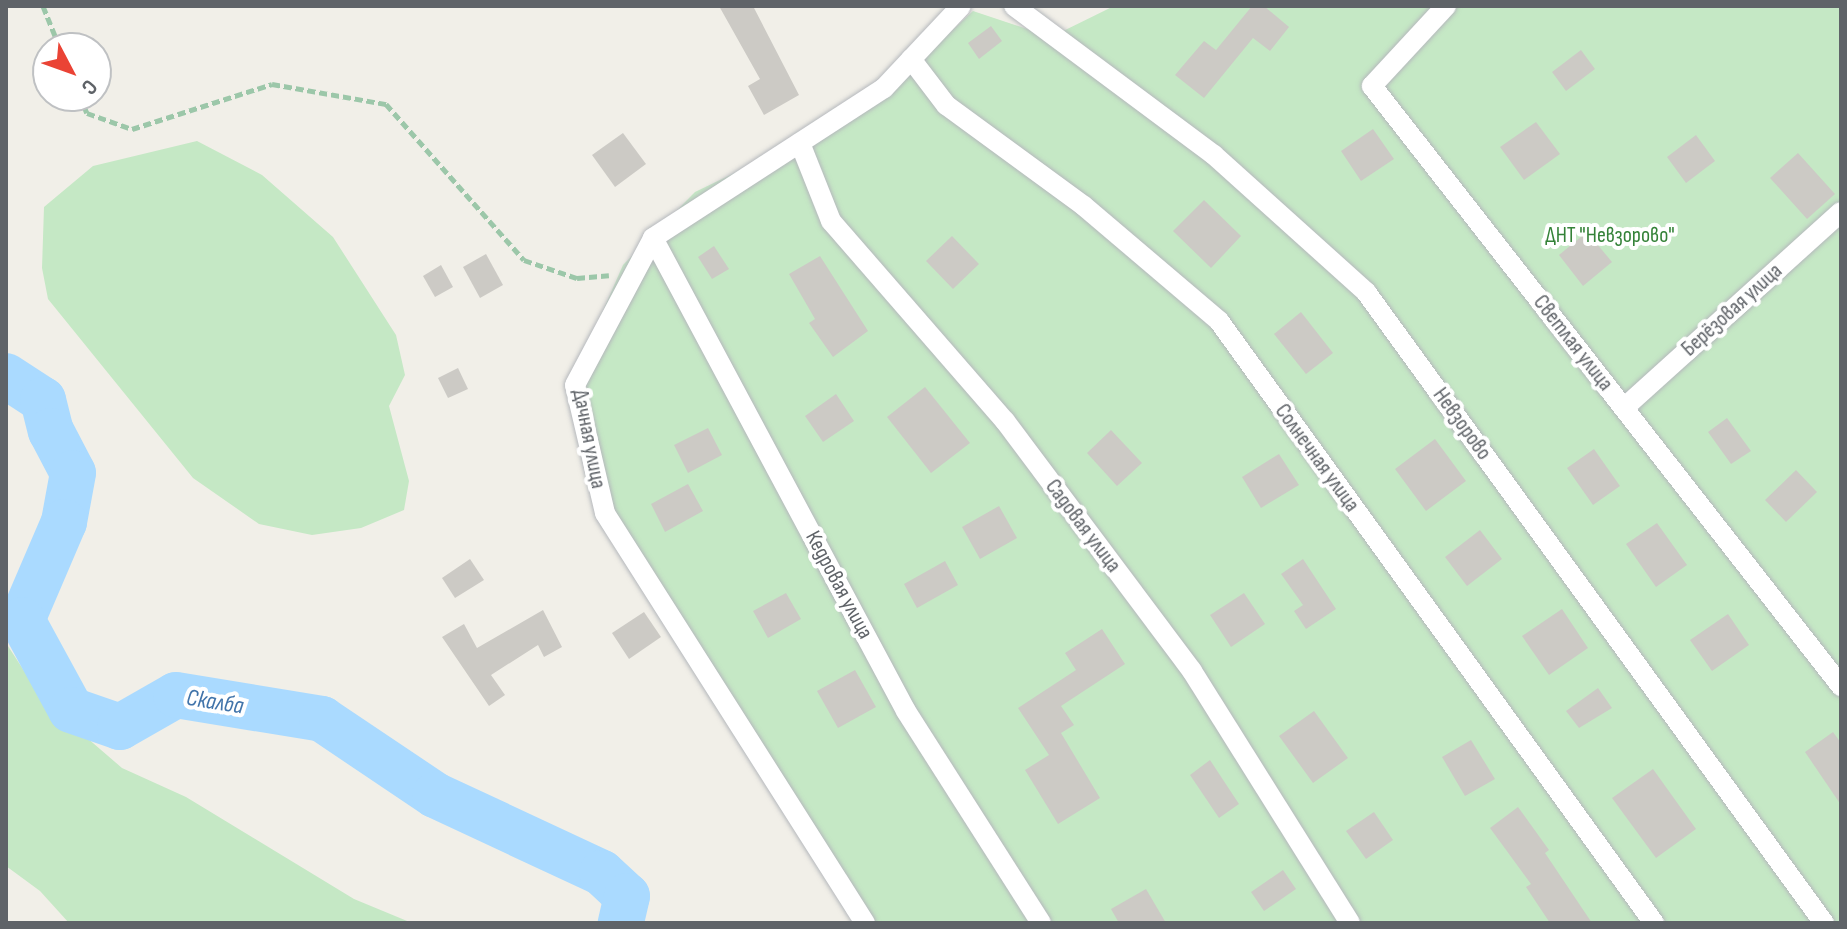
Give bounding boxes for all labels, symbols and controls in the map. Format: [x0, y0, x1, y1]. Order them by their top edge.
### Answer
north arrow [32, 32, 112, 112]
text: С [75, 74, 103, 100]
park label: ДНТ "Невзорово" [1545, 223, 1675, 249]
street label: Берёзовая улица [1676, 258, 1788, 362]
street label: Светлая улица [1527, 290, 1619, 396]
street label: Невзорово [1427, 383, 1497, 465]
street label: Дачная улица [566, 387, 612, 491]
street label: Солнечная улица [1269, 399, 1365, 517]
street label: Садовая улица [1039, 474, 1127, 578]
street label: Кедровая улица [800, 526, 878, 644]
water label: Скалба [184, 683, 246, 721]

